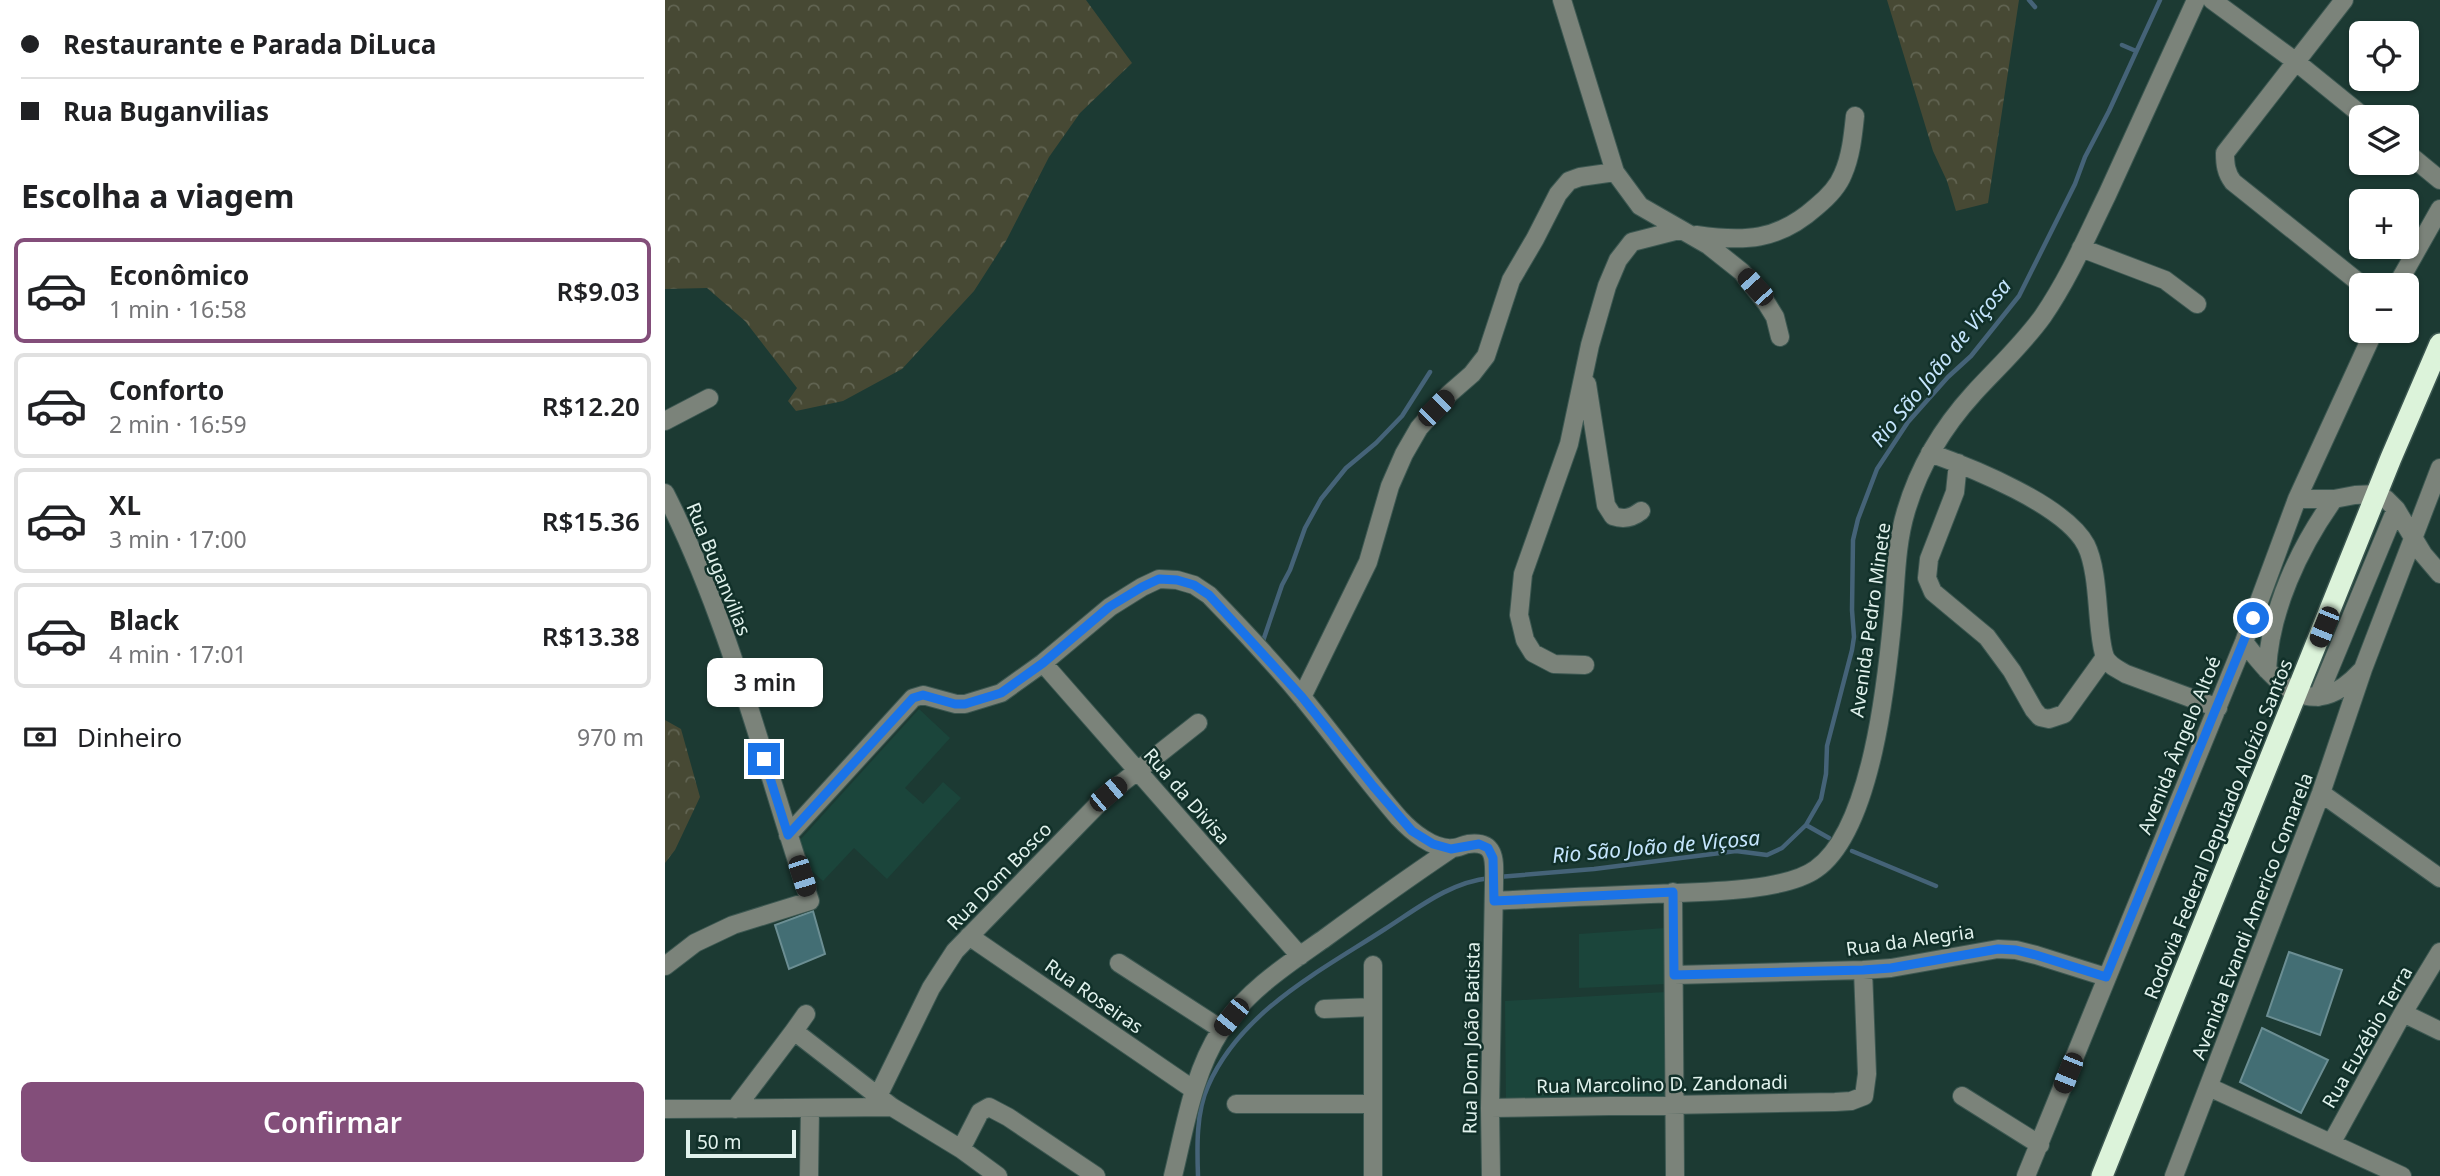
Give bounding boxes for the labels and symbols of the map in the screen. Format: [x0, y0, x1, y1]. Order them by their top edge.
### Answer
car [1734, 264, 1777, 310]
water label: Rio São João de Viçosa [1864, 272, 2017, 452]
car [1414, 386, 1459, 430]
street label: Rua Buganvilias [680, 499, 758, 639]
street label: Avenida Pedro Minete [1843, 521, 1897, 719]
route start [2237, 602, 2269, 634]
car [2307, 604, 2342, 650]
street label: Avenida Ângelo Altoé [2131, 652, 2227, 838]
street label: Rodovia Federal Deputado Aloízio Santos [2138, 655, 2298, 1003]
callout: 3 min [706, 658, 822, 706]
street label: Rua da Divisa [1138, 742, 1236, 850]
route end [748, 743, 780, 775]
street label: Avenida Evandi Americo Comarela [2185, 769, 2319, 1063]
car [1086, 772, 1131, 816]
street label: Rua Dom Bosco [941, 816, 1057, 936]
water label: Rio São João de Viçosa [1551, 823, 1761, 869]
car [786, 853, 819, 899]
street label: Rua da Alegria [1844, 918, 1976, 962]
street label: Rua Dom João Batista [1456, 942, 1486, 1134]
street label: Rua Roseiras [1040, 953, 1148, 1039]
street label: Rua Euzébio Terra [2316, 961, 2418, 1113]
car [1210, 994, 1253, 1040]
car [2051, 1050, 2086, 1096]
street label: Rua Marcolino D. Zandonadi [1536, 1069, 1788, 1099]
scale bar [686, 1127, 796, 1159]

